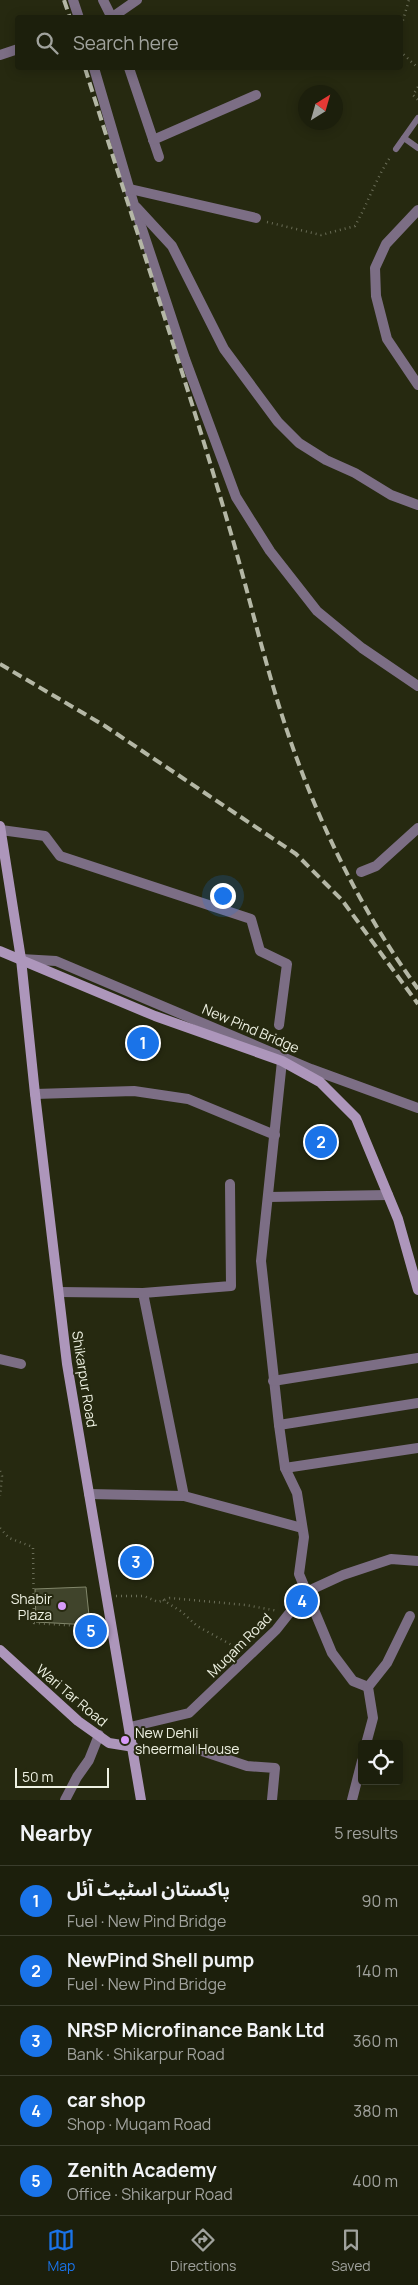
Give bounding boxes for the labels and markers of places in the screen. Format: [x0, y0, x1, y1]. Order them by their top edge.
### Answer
pin: 1 [127, 1024, 159, 1062]
pin: 2 [305, 1123, 337, 1161]
pin: 3 [120, 1543, 152, 1581]
pin: 4 [286, 1582, 318, 1620]
place label: Shabir Plaza [11, 1589, 52, 1624]
marker: Shabir Plaza [56, 1600, 68, 1612]
pin: 5 [75, 1612, 107, 1650]
place label: New Dehli sheermal House [135, 1723, 240, 1758]
marker: New Dehli sheermal House [119, 1734, 131, 1746]

